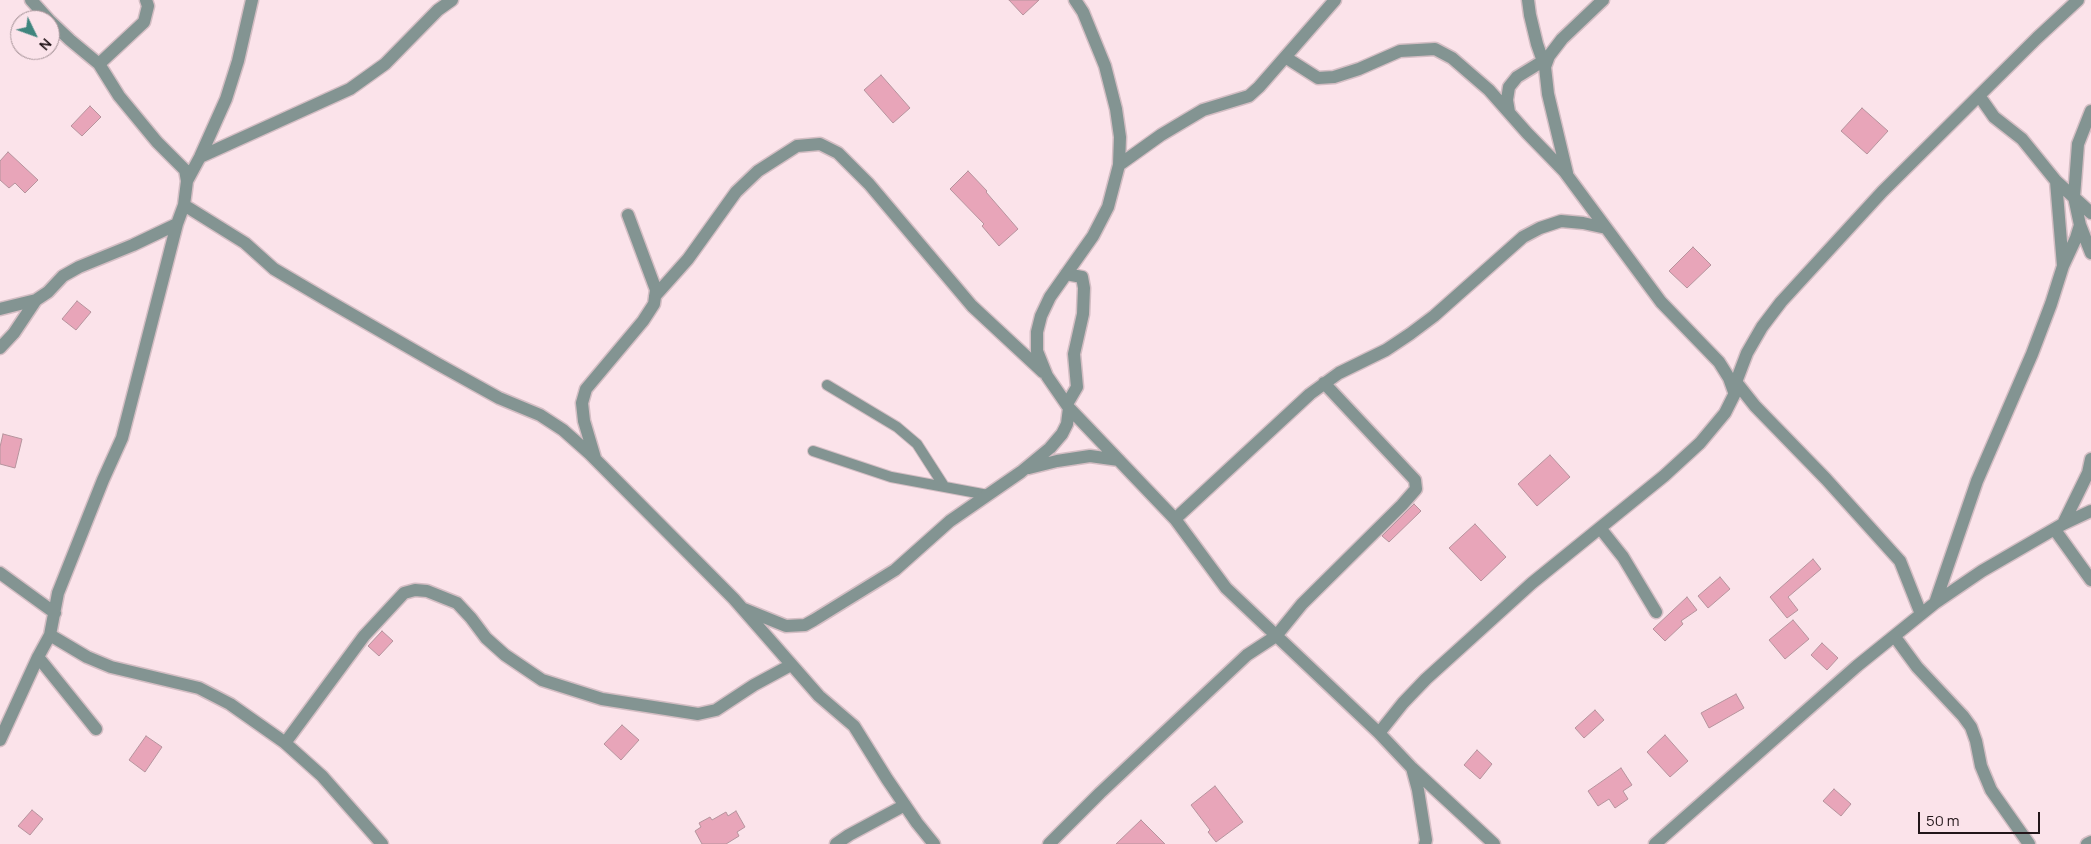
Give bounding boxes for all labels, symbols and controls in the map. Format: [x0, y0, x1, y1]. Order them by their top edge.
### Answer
north arrow [10, 10, 60, 60]
text: N [35, 35, 56, 55]
scale bar [1921, 802, 2044, 834]
text: 50 m [1926, 810, 1960, 831]

